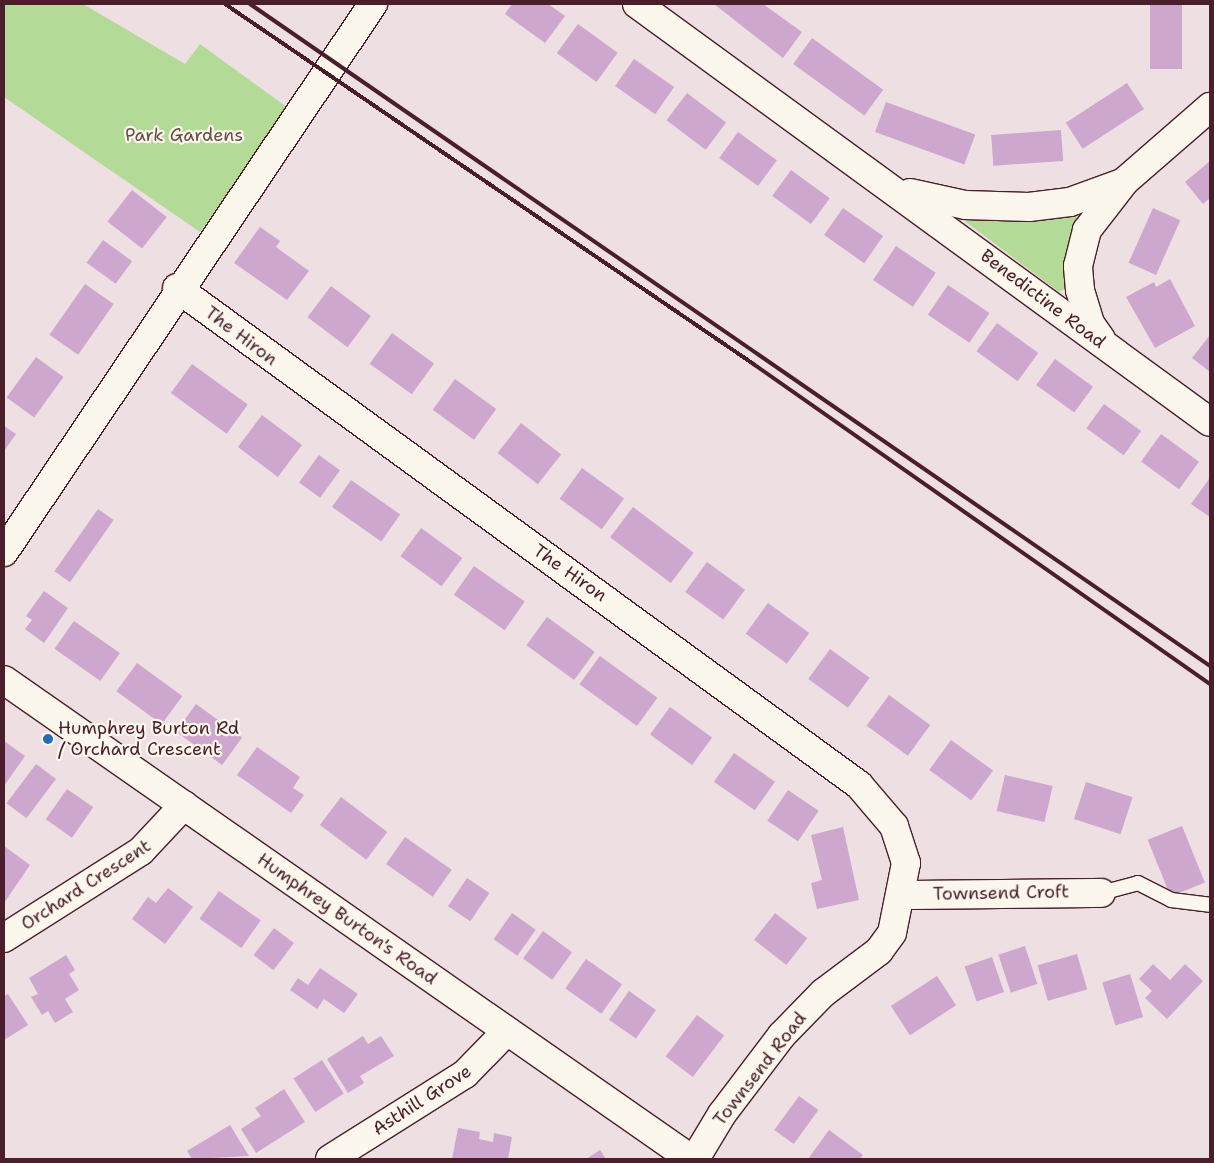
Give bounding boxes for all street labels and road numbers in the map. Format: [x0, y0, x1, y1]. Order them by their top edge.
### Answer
street label: Benedictine Road [976, 245, 1110, 353]
street label: The Hiron [201, 302, 281, 370]
street label: The Hiron [529, 540, 611, 606]
street label: Orchard Crescent [17, 835, 155, 935]
street label: Humphrey Burton's Road [253, 849, 441, 989]
street label: Townsend Croft [933, 881, 1069, 905]
street label: Townsend Road [709, 1008, 811, 1130]
street label: Asthill Grove [369, 1060, 475, 1140]

